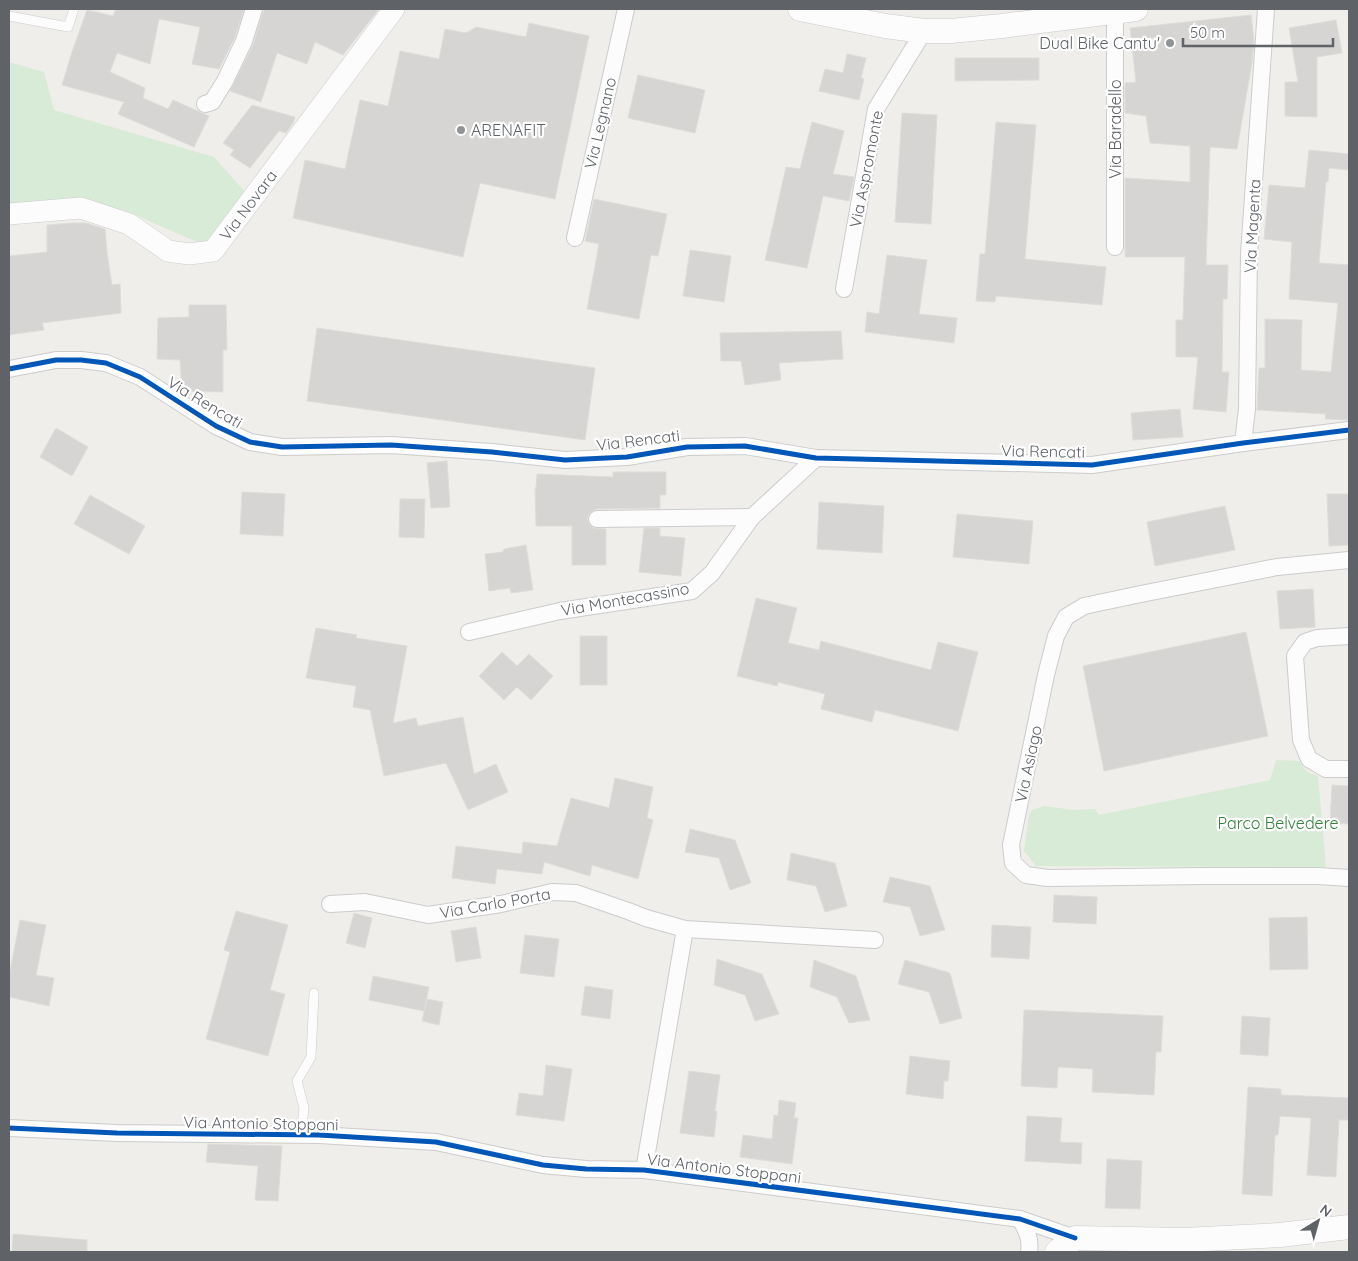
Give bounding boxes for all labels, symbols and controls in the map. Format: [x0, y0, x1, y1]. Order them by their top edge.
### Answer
scale bar [1183, 15, 1333, 47]
text: 50 m [1190, 23, 1225, 42]
place label: Dual Bike Cantu' [1039, 33, 1160, 53]
marker: Dual Bike Cantu' [1164, 37, 1176, 49]
street label: Via Legnano [580, 75, 620, 171]
street label: Via Baradello [1105, 79, 1125, 179]
street label: Via Aspromonte [845, 109, 887, 229]
place label: ARENAFIT [471, 120, 546, 140]
marker: ARENAFIT [455, 124, 467, 136]
street label: Via Novara [215, 166, 281, 244]
street label: Via Magenta [1240, 178, 1264, 274]
street label: Via Rencati [164, 372, 246, 432]
street label: Via Rencati [595, 425, 681, 455]
street label: Via Rencati [1001, 440, 1085, 462]
street label: Via Montecassino [559, 578, 691, 620]
street label: Via Asiago [1010, 724, 1046, 804]
park label: Parco Belvedere [1217, 813, 1339, 833]
street label: Via Carlo Porta [438, 883, 552, 923]
street label: Via Antonio Stoppani [183, 1112, 339, 1134]
street label: Via Antonio Stoppani [646, 1149, 802, 1187]
north arrow [1293, 1196, 1343, 1246]
text: N [1316, 1200, 1335, 1221]

